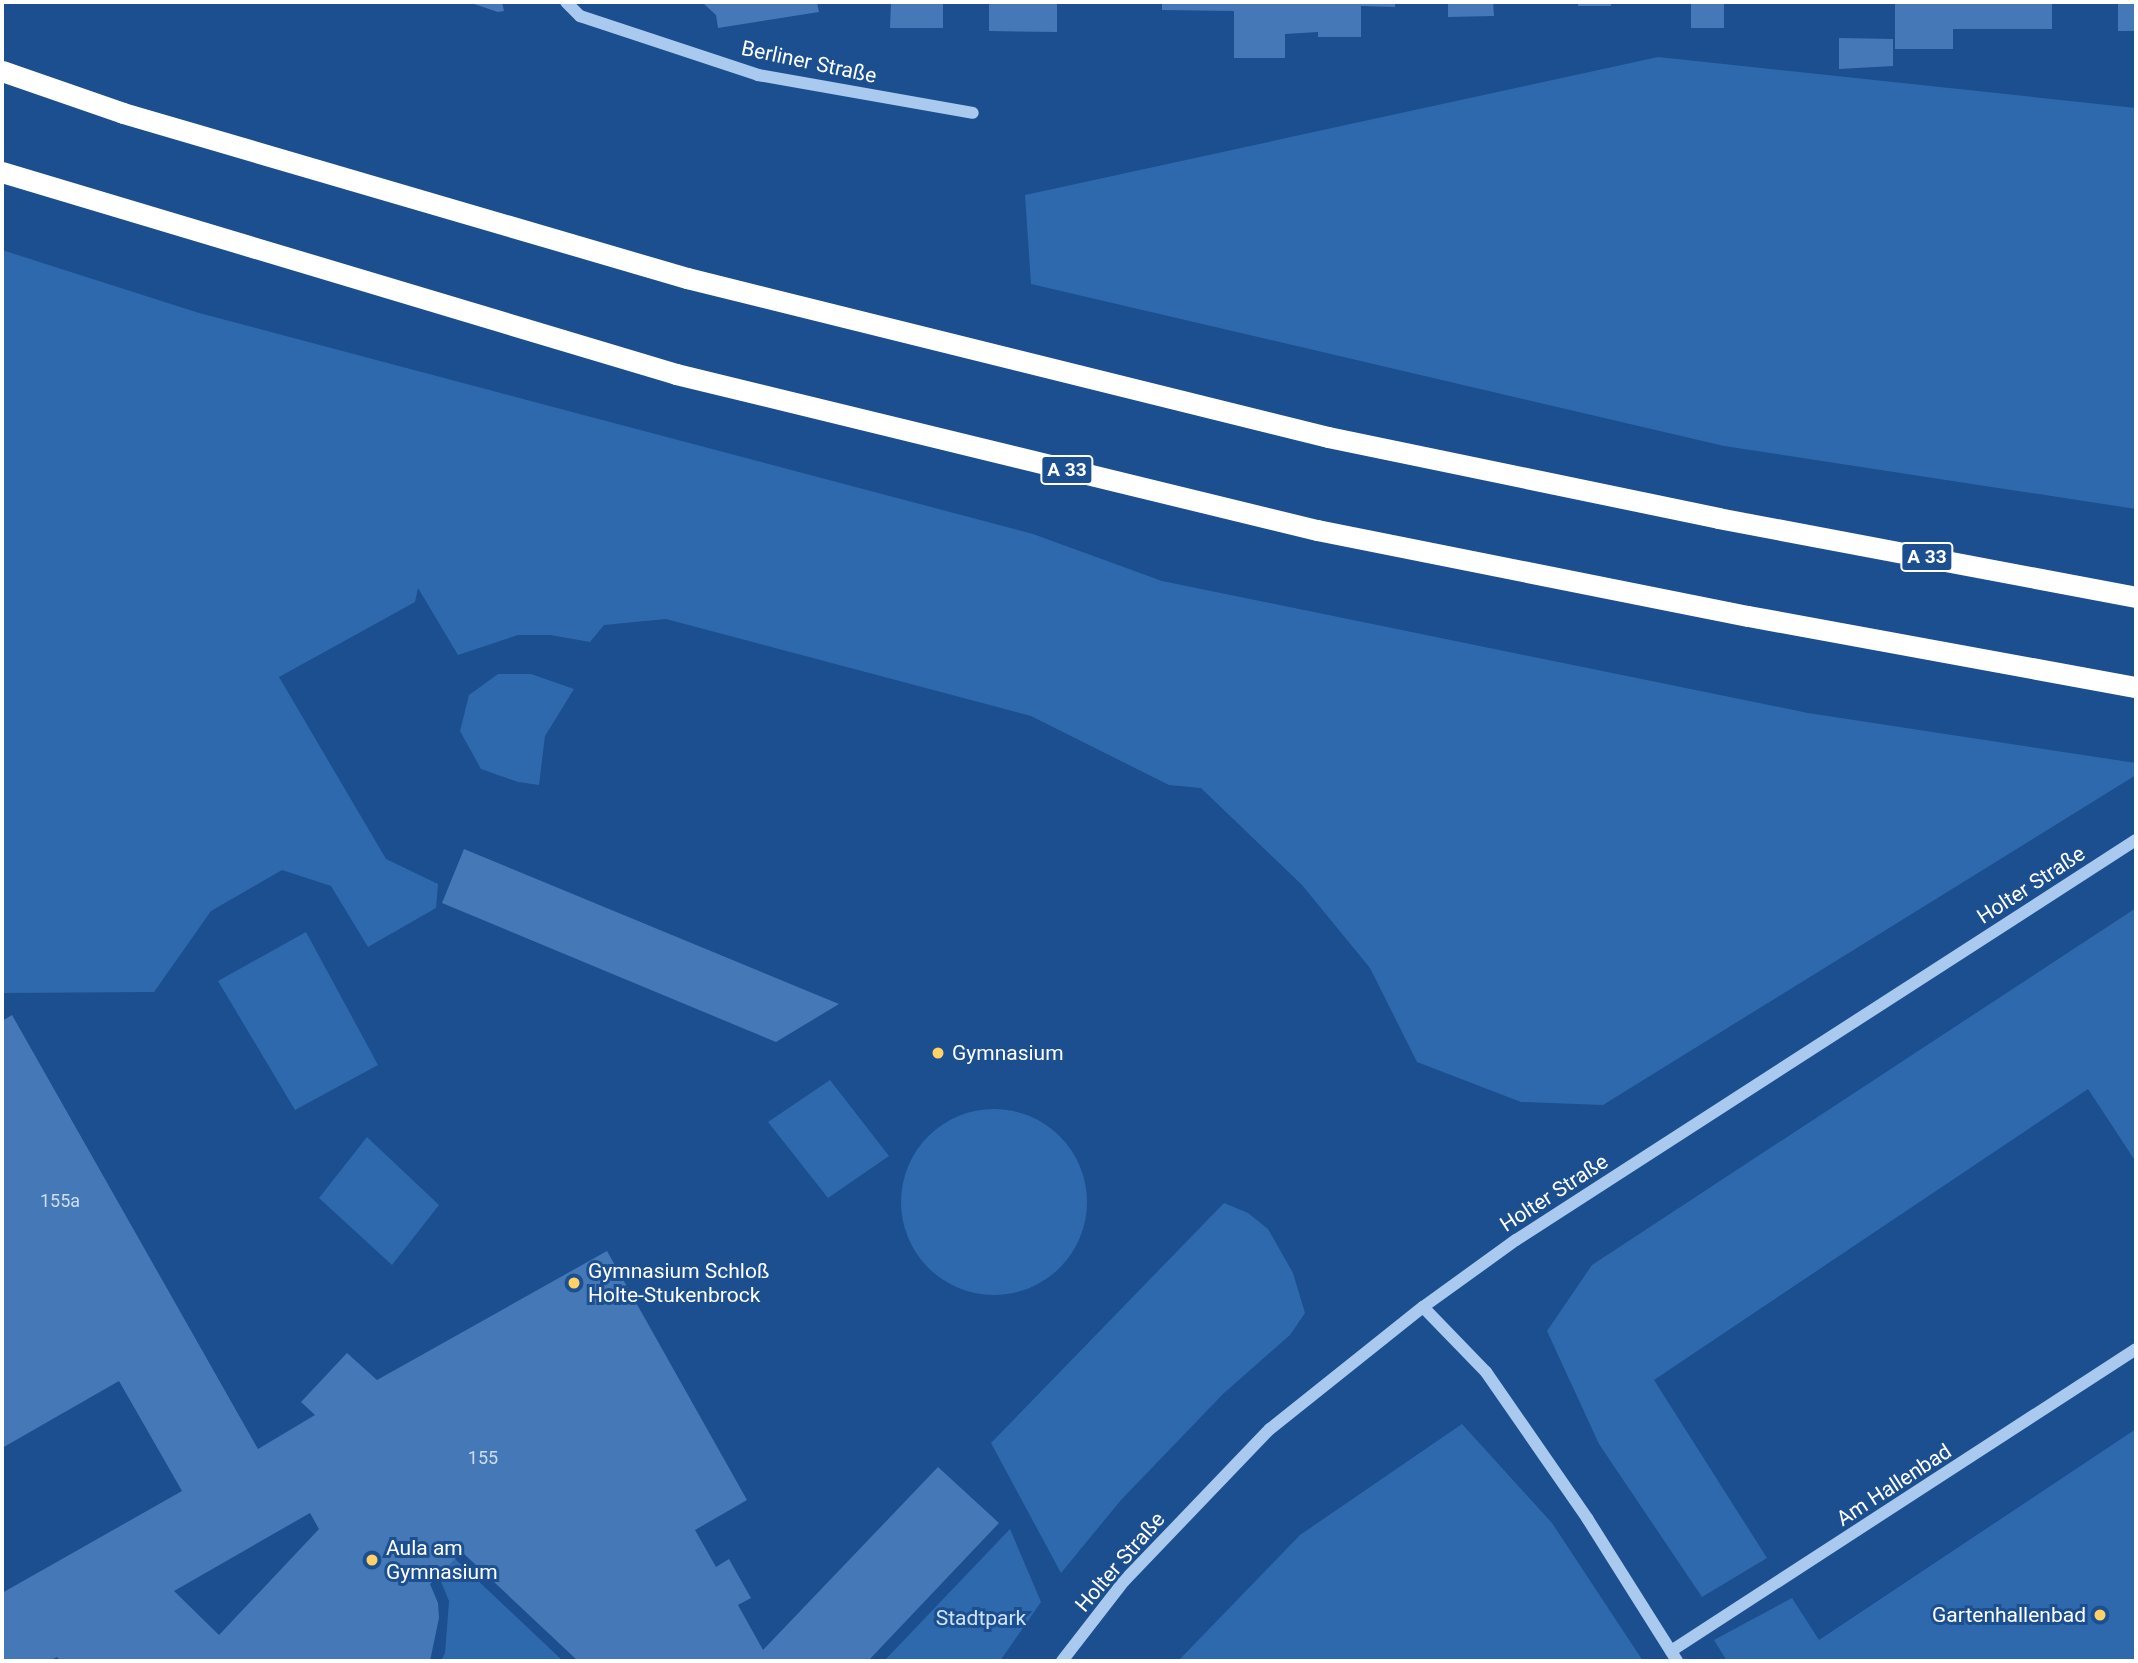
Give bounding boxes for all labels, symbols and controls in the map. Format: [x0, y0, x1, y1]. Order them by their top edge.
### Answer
street label: Berliner Straße [739, 35, 879, 89]
road number: A 33 [1039, 454, 1095, 485]
road number: A 33 [1899, 542, 1955, 572]
street label: Holter Straße [1972, 841, 2090, 929]
place label: Gymnasium [952, 1040, 1064, 1066]
marker: Gymnasium [930, 1045, 946, 1061]
street label: Holter Straße [1495, 1149, 1613, 1237]
house number: 155a [40, 1190, 80, 1212]
place label: Gymnasium Schloß Holte-Stukenbrock [588, 1258, 769, 1308]
marker: Gymnasium Schloß Holte-Stukenbrock [566, 1275, 582, 1291]
street label: Am Hallenbad [1832, 1439, 1956, 1531]
house number: 155 [468, 1447, 498, 1469]
street label: Holter Straße [1070, 1507, 1170, 1617]
place label: Aula am Gymnasium [386, 1535, 498, 1585]
marker: Aula am Gymnasium [364, 1552, 380, 1568]
place label: Gartenhallenbad [1932, 1602, 2086, 1628]
park label: Stadtpark [936, 1605, 1026, 1631]
marker: Gartenhallenbad [2092, 1607, 2108, 1623]

